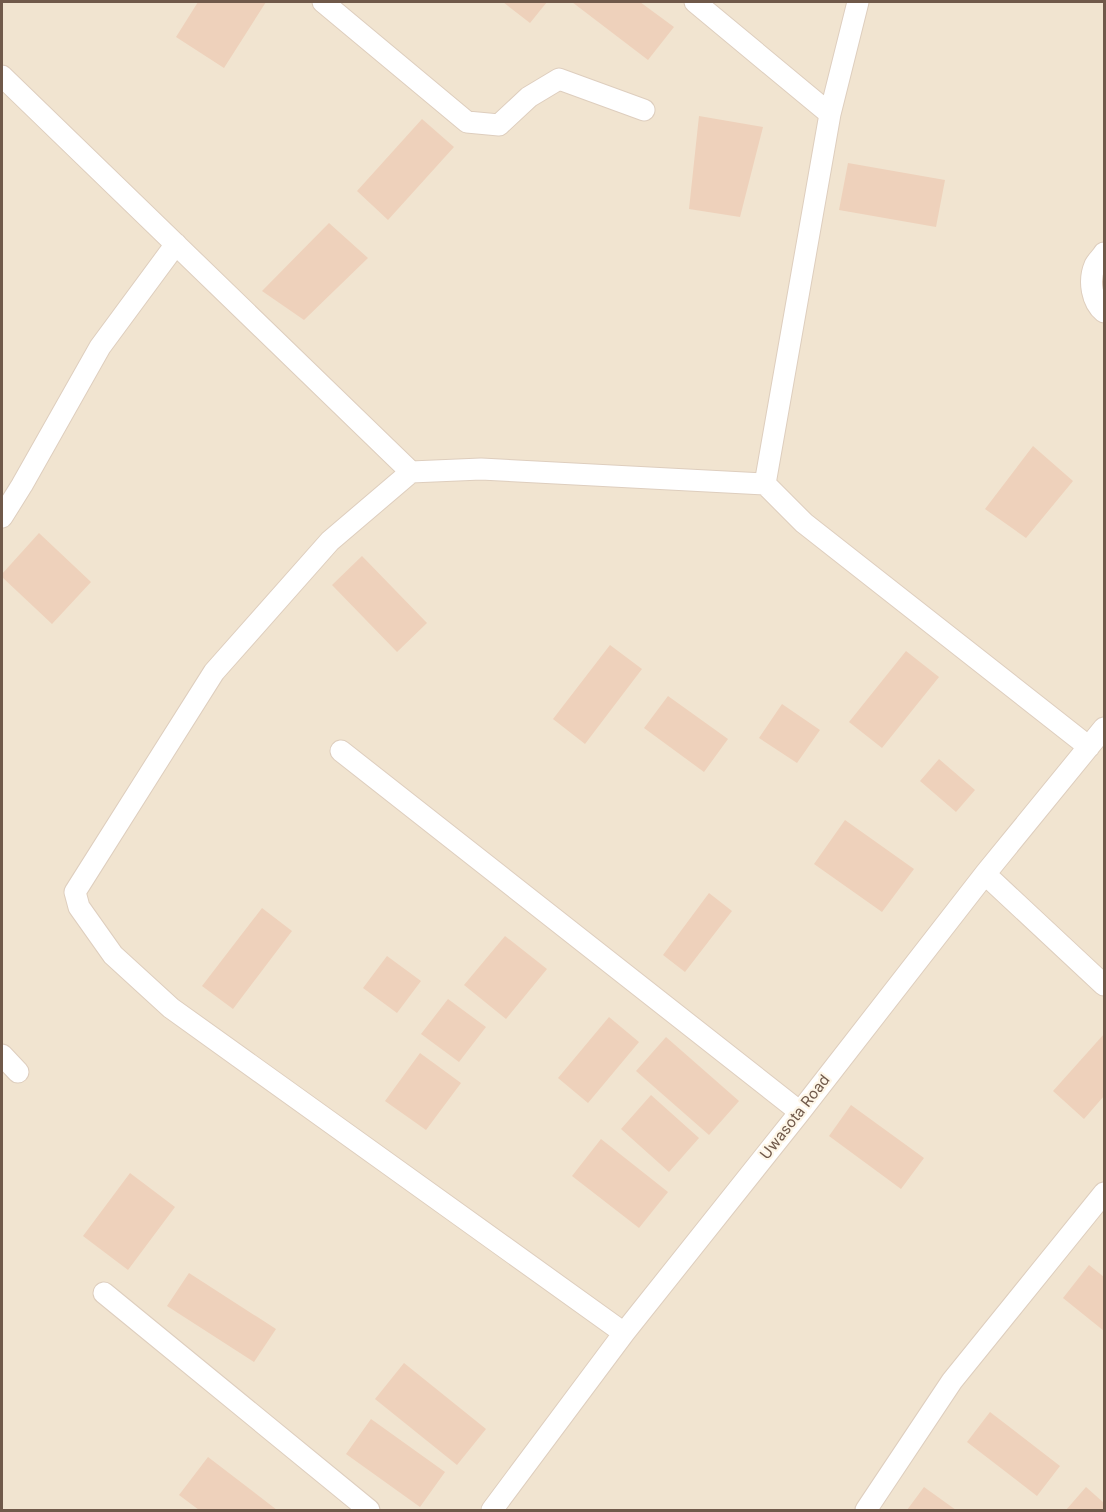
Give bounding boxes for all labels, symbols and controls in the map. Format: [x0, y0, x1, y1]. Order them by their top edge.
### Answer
street label: Uwasota Road [756, 1070, 834, 1163]

